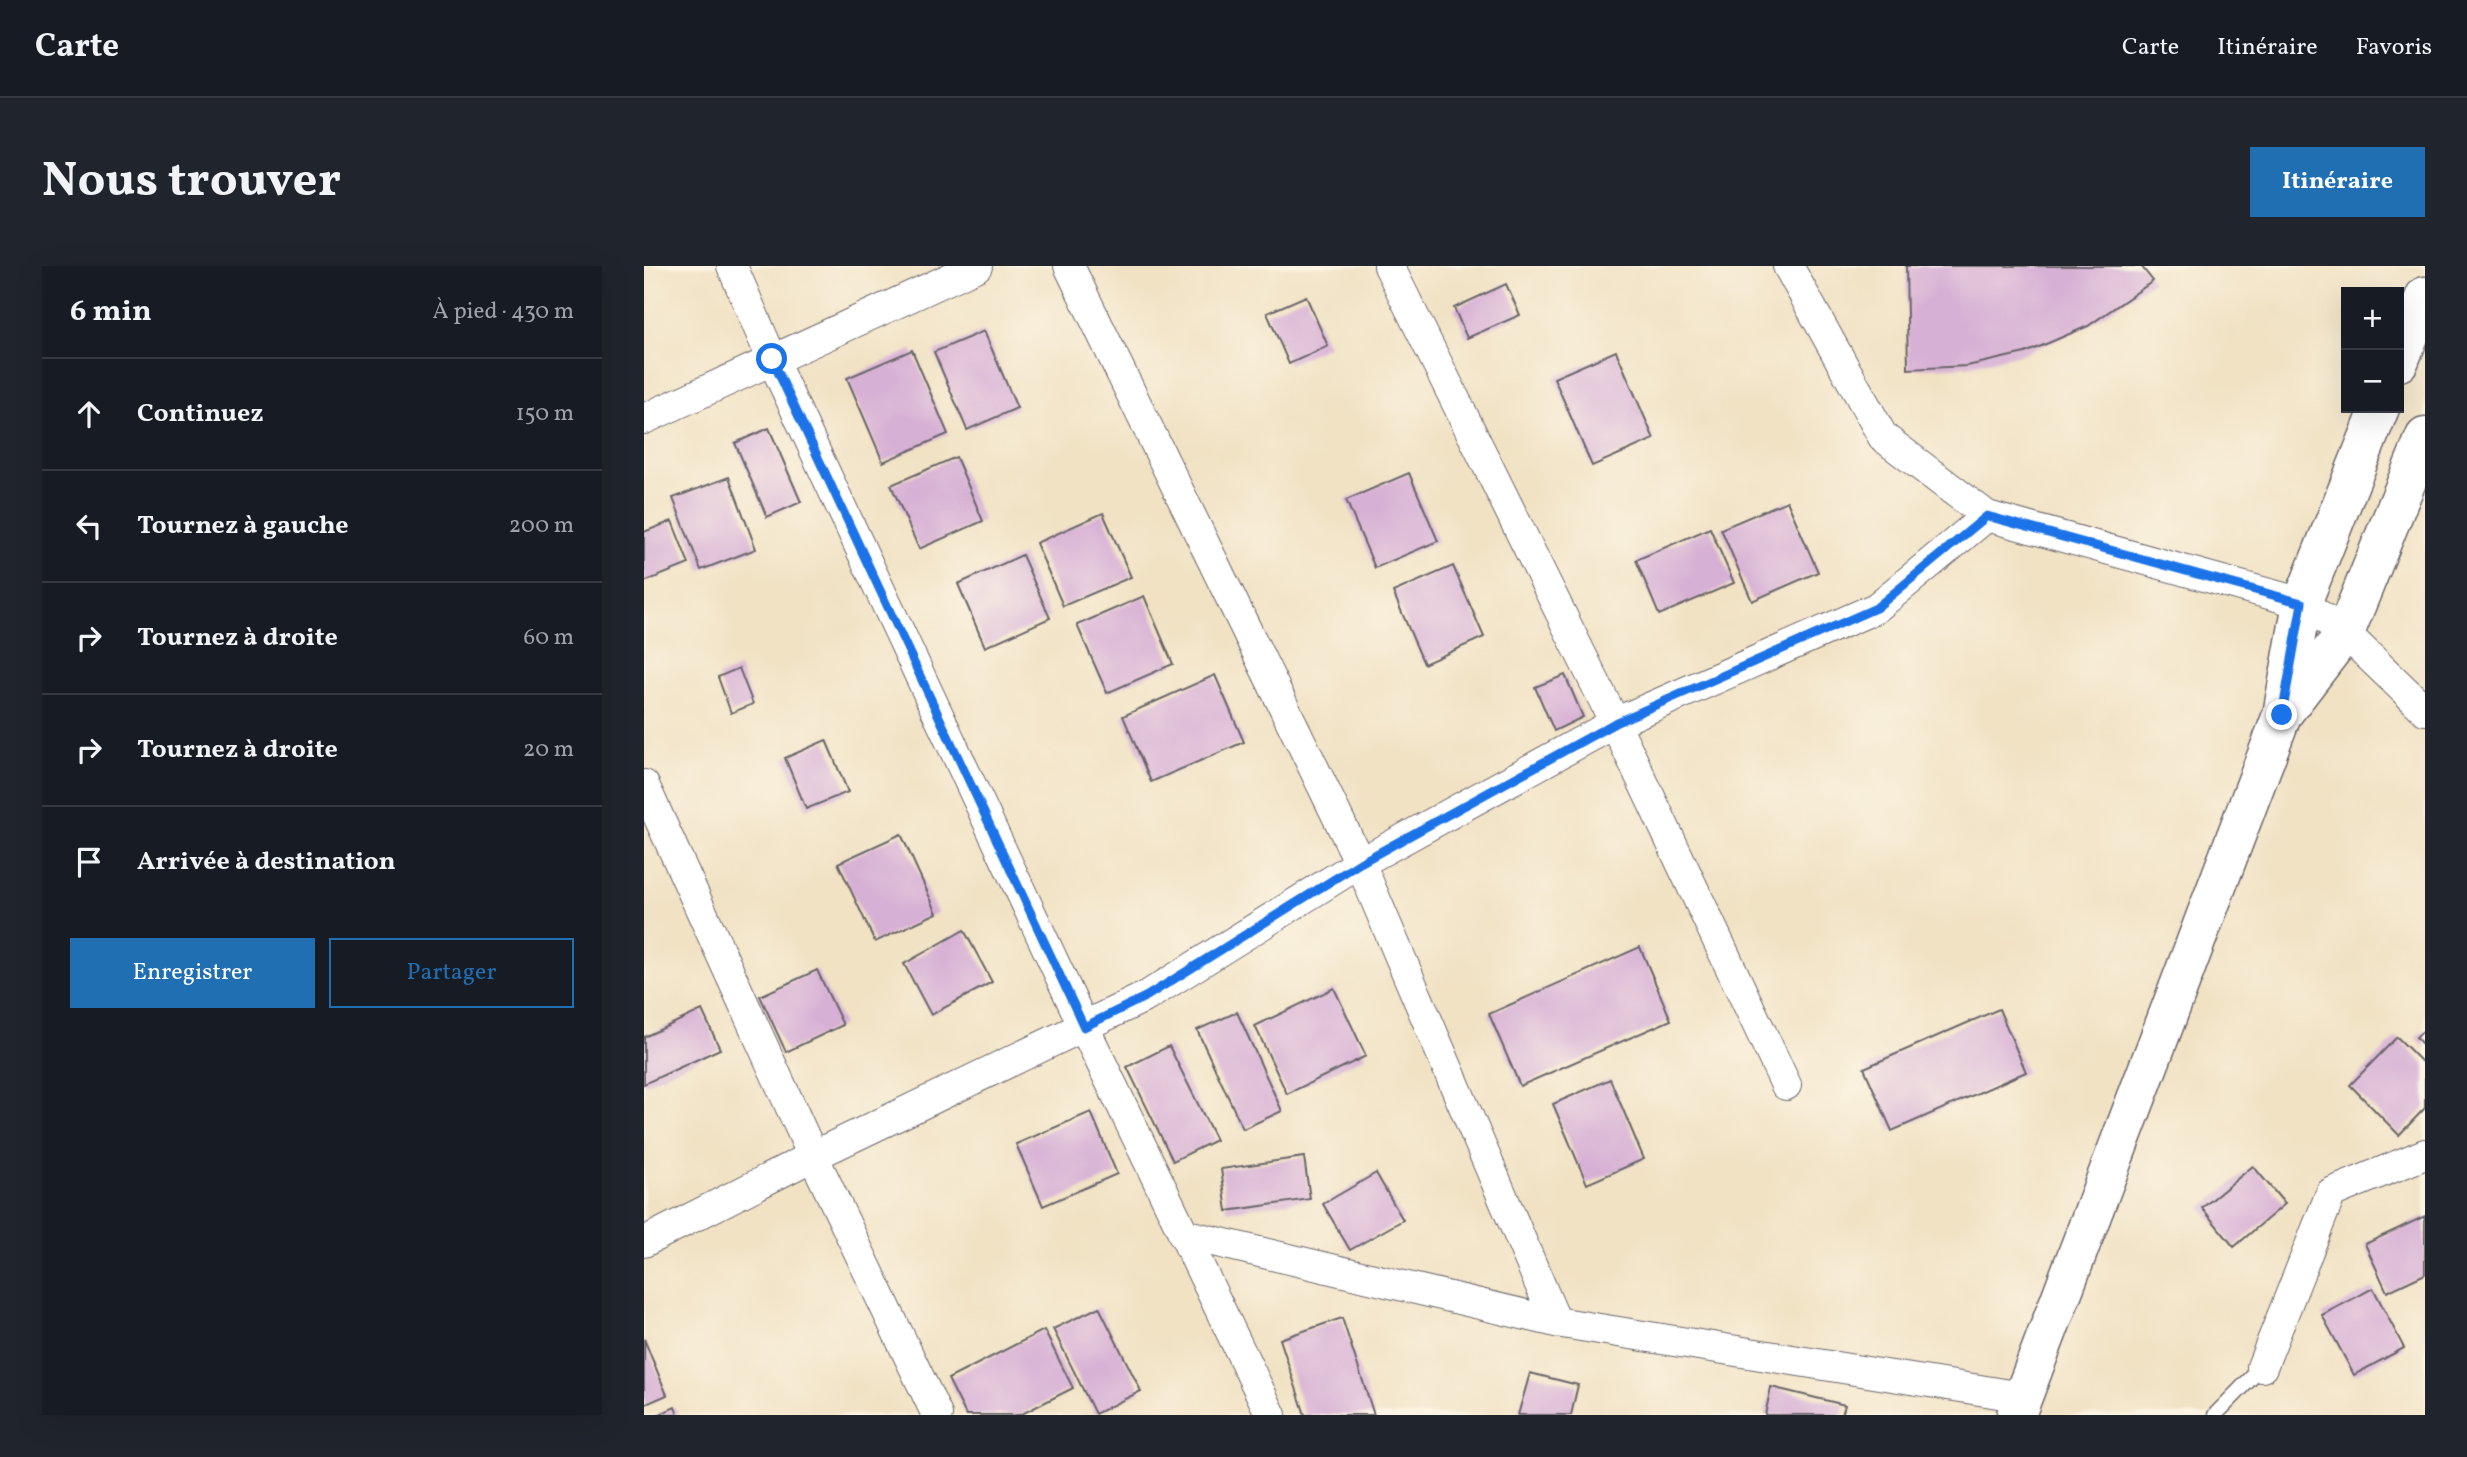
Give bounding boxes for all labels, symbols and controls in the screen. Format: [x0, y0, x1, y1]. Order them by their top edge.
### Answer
text: Carte [35, 25, 119, 71]
text: Carte [2122, 31, 2179, 65]
text: Itinéraire [2217, 31, 2318, 65]
text: Favoris [2356, 31, 2432, 65]
button: Itinéraire [2250, 147, 2425, 217]
text: Nous trouver [42, 148, 341, 217]
map controls [2341, 287, 2404, 413]
button: + [2341, 287, 2404, 350]
text: 6 min [70, 291, 152, 333]
text: À pied · 430 m [433, 296, 574, 328]
route start [756, 343, 787, 374]
button: − [2341, 350, 2404, 413]
icon: ahead [70, 395, 108, 433]
text: Continuez [137, 396, 263, 432]
text: 150 m [516, 398, 574, 430]
icon: left [70, 507, 108, 545]
text: Tournez à gauche [137, 508, 349, 544]
text: 200 m [509, 510, 574, 542]
icon: right [70, 619, 108, 657]
text: Tournez à droite [137, 620, 338, 656]
text: 60 m [524, 622, 574, 654]
route end [2266, 699, 2297, 730]
icon: right [70, 731, 108, 769]
text: Tournez à droite [137, 732, 338, 768]
text: 20 m [523, 734, 574, 766]
icon: arrive [70, 843, 108, 881]
text: Arrivée à destination [137, 844, 396, 880]
button: Enregistrer [70, 938, 315, 1008]
button: Partager [329, 938, 574, 1008]

